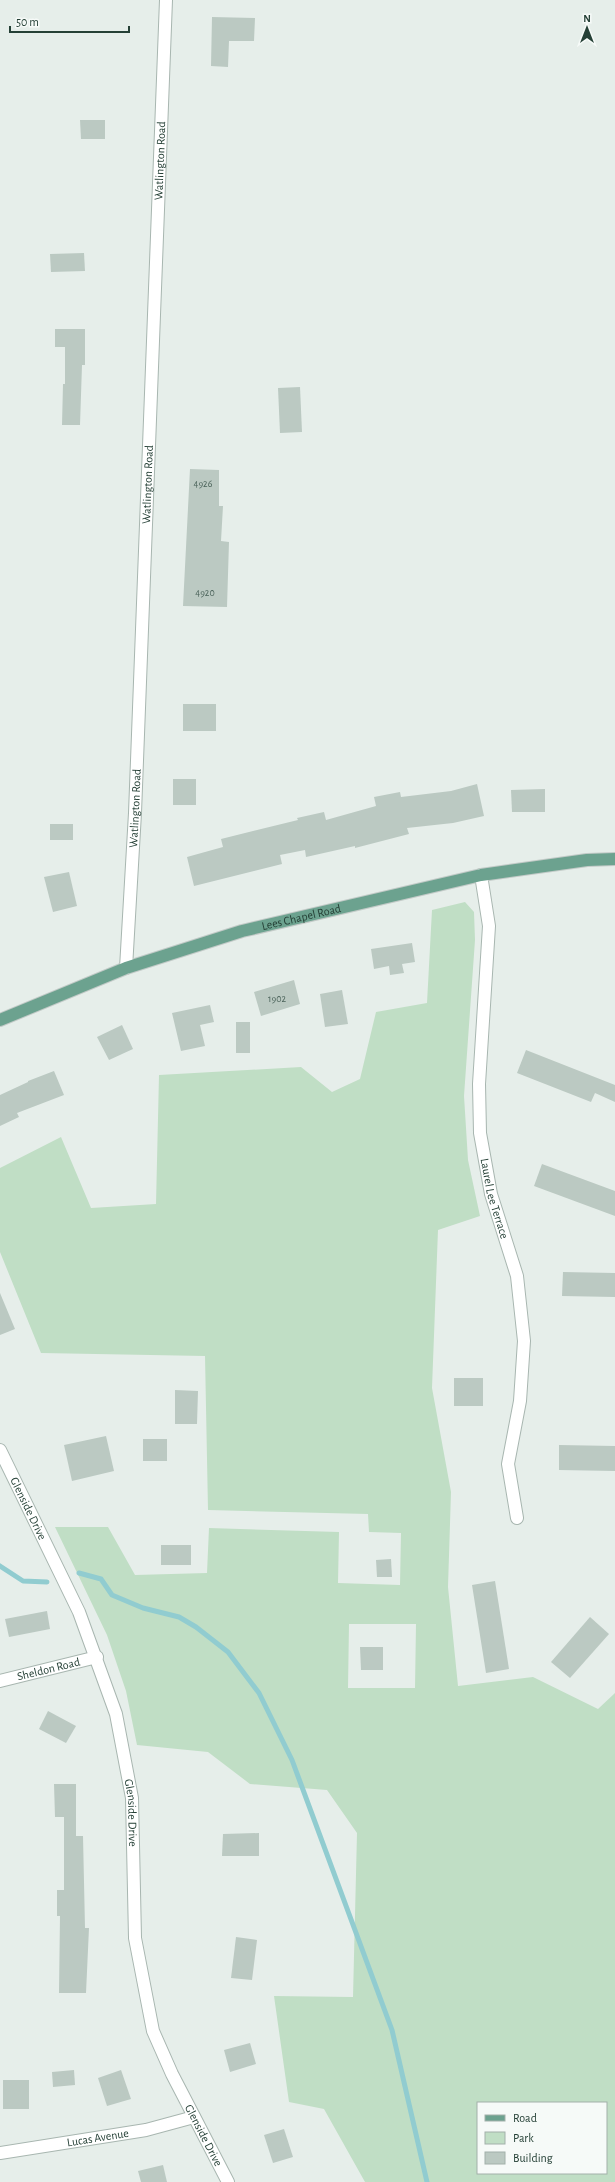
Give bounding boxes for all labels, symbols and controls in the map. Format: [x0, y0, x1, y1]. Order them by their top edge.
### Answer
scale bar [10, 8, 129, 34]
north arrow [567, 8, 607, 48]
text: N [583, 13, 591, 24]
text: 50 m [16, 16, 39, 28]
street label: Watlington Road [152, 121, 167, 200]
street label: Watlington Road [140, 445, 155, 524]
house number: 4926 [194, 479, 213, 489]
house number: 4920 [195, 588, 215, 598]
street label: Watlington Road [127, 769, 143, 848]
street label: Lees Chapel Road [261, 902, 342, 932]
house number: 1902 [268, 994, 286, 1004]
street label: Laurel Lee Terrace [479, 1157, 511, 1240]
street label: Glenside Drive [8, 1475, 49, 1542]
street label: Sheldon Road [16, 1655, 81, 1683]
street label: Glenside Drive [123, 1778, 139, 1847]
street label: Glenside Drive [183, 2102, 225, 2168]
legend [477, 2102, 607, 2174]
text: Road [513, 2112, 537, 2124]
street label: Lucas Avenue [66, 2127, 130, 2148]
text: Park [513, 2132, 534, 2144]
text: Building [513, 2152, 553, 2164]

